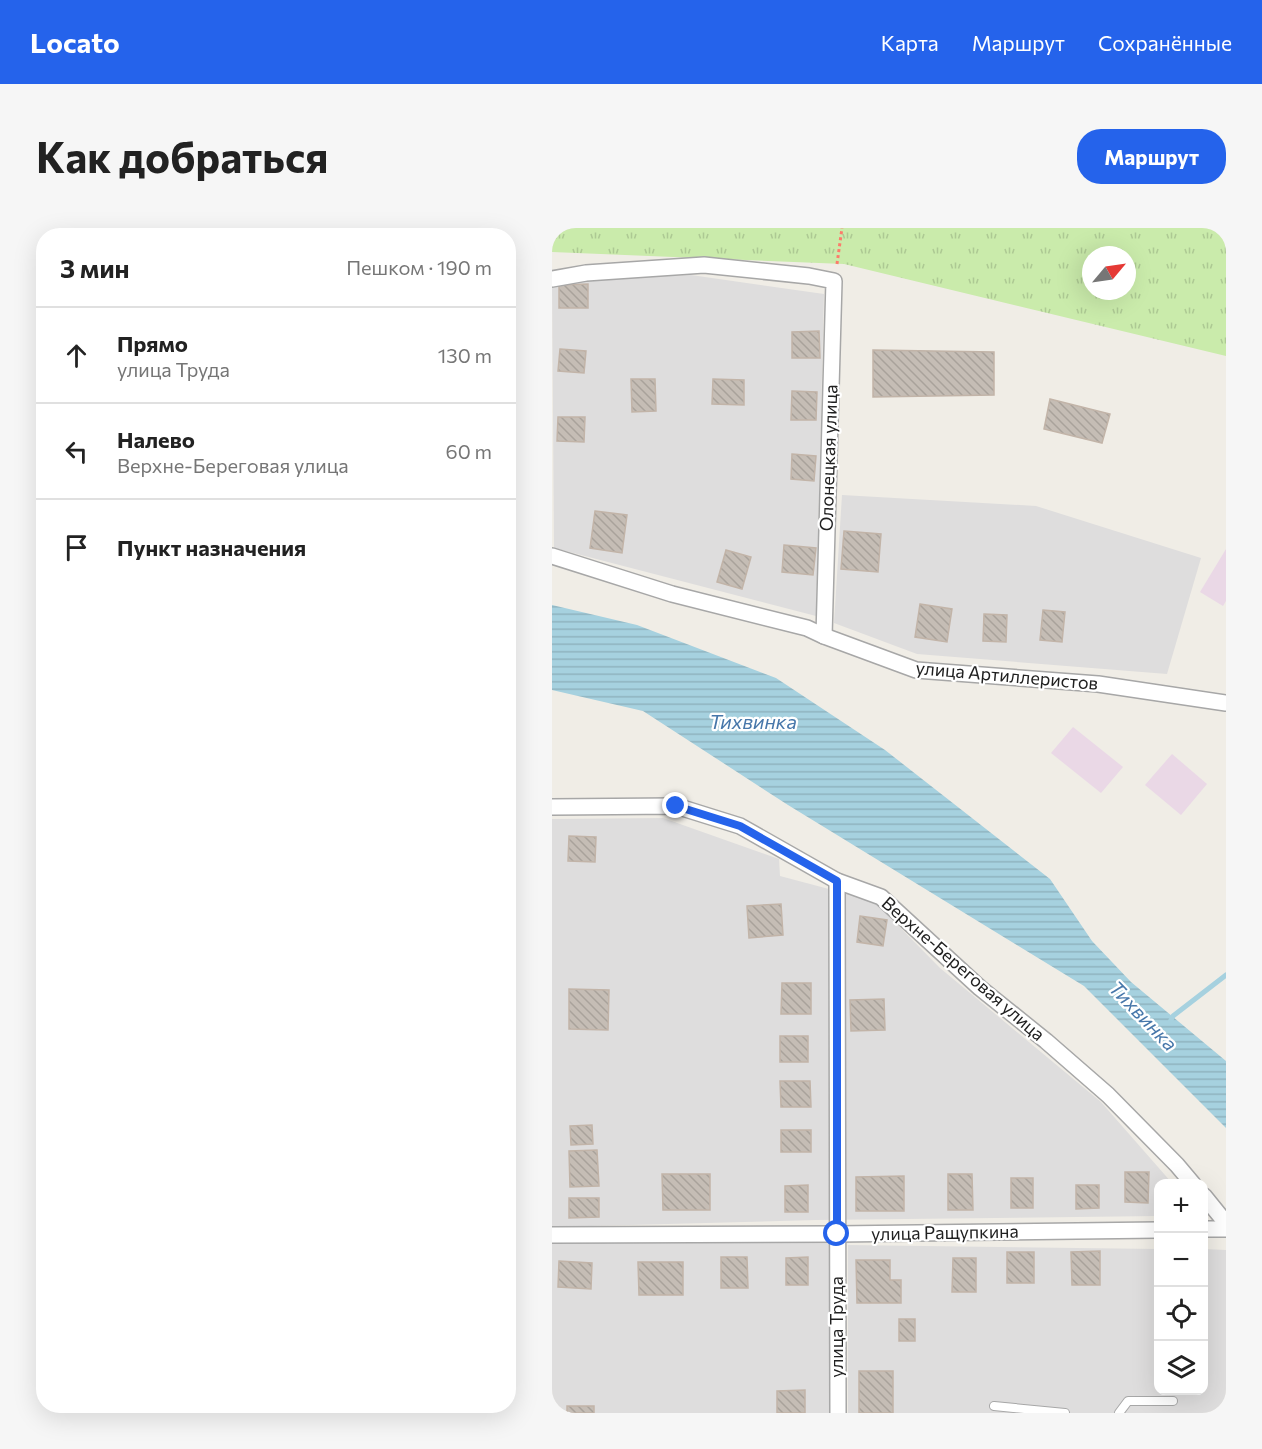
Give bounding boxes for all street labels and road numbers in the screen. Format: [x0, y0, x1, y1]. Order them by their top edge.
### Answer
street label: Олонецкая улица [814, 384, 842, 532]
street label: улица Артиллеристов [915, 656, 1099, 694]
street label: Верхне-Береговая улица [878, 892, 1050, 1045]
street label: улица Ращупкина [871, 1220, 1019, 1244]
street label: улица Труда [825, 1276, 847, 1378]

